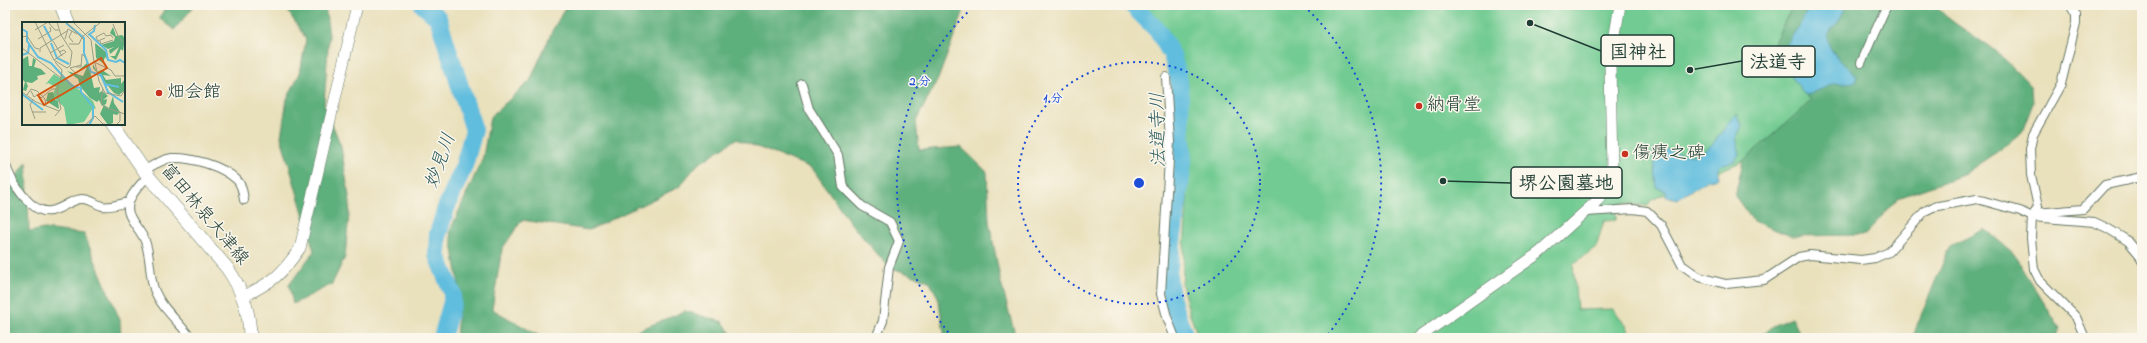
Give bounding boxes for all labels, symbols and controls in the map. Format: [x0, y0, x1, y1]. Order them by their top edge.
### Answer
inset map [22, 22, 125, 125]
callout: 国神社 [1601, 35, 1674, 66]
text: 国神社 [1609, 40, 1667, 67]
callout: 法道寺 [1742, 46, 1815, 77]
text: 法道寺 [1749, 50, 1807, 77]
text: 2 分 [909, 73, 930, 91]
place label: 畑会館 [167, 80, 221, 106]
marker: 畑会館 [154, 88, 164, 98]
text: 1 分 [1044, 90, 1062, 108]
water label: 法道寺川 [1145, 92, 1173, 168]
place label: 納骨堂 [1427, 93, 1481, 119]
marker: 納骨堂 [1414, 101, 1424, 111]
water label: 妙見川 [419, 130, 463, 192]
place label: 傷痍之碑 [1633, 141, 1705, 167]
marker: 傷痍之碑 [1620, 149, 1630, 159]
street label: 富田林泉大津線 [154, 158, 254, 272]
callout: 堺公園墓地 [1511, 167, 1622, 198]
text: 堺公園墓地 [1518, 171, 1614, 198]
centre of rings [1132, 176, 1146, 190]

